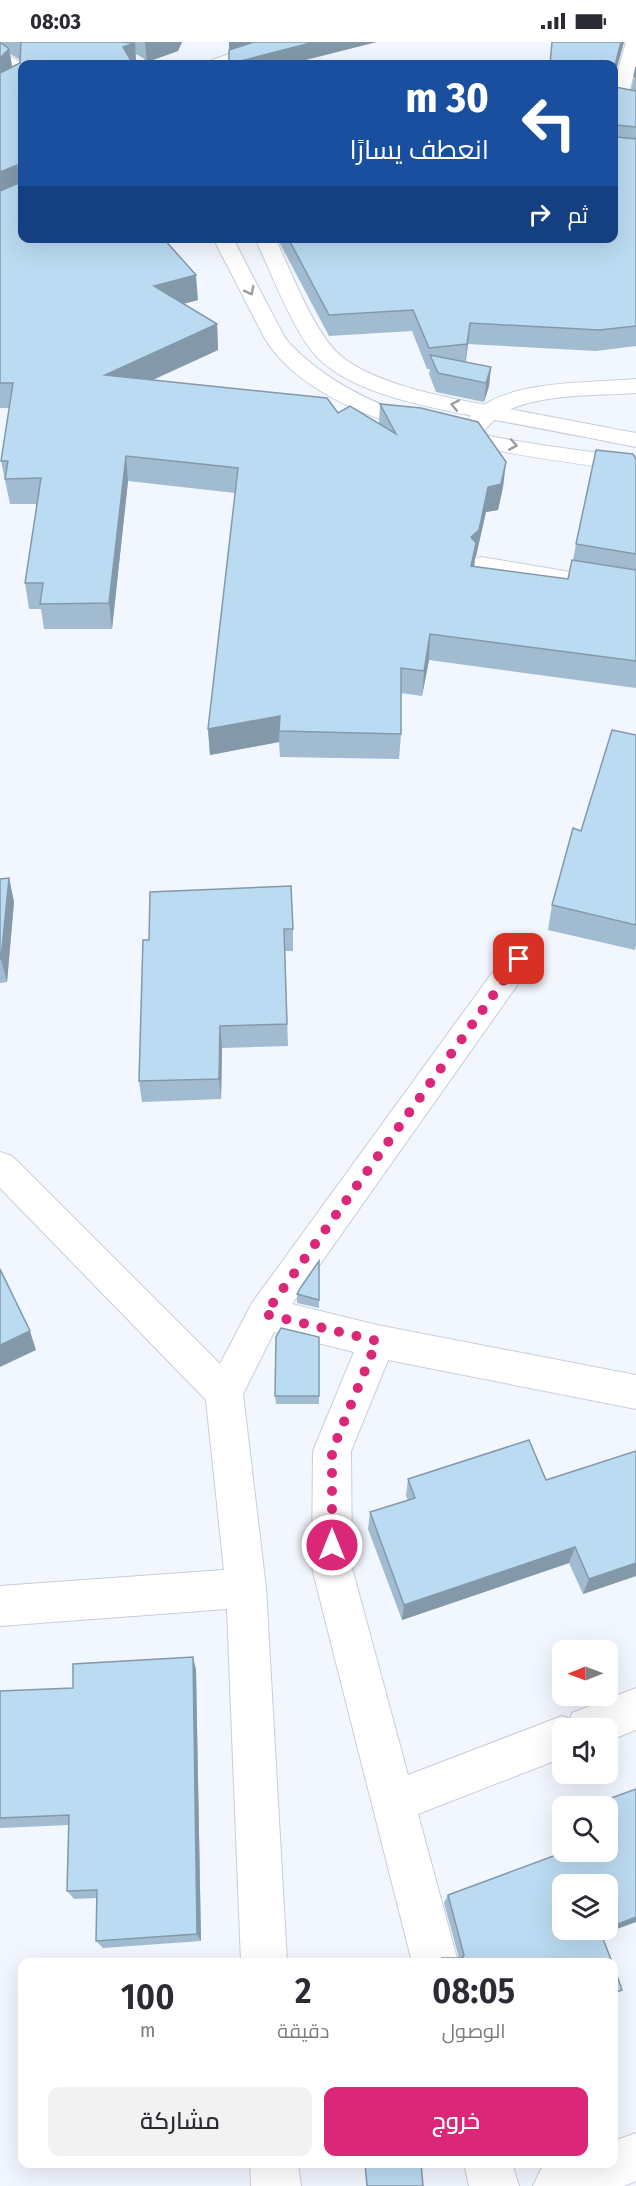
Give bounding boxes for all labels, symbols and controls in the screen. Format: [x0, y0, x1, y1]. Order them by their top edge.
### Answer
text: 08:03 [30, 8, 81, 35]
text: 30 m [405, 73, 489, 123]
icon: left [510, 84, 588, 162]
text: انعطف يسارًا [350, 134, 489, 166]
icon: right [523, 198, 556, 231]
text: ثم [568, 202, 588, 229]
one-way arrow [243, 284, 254, 295]
one-way arrow [450, 399, 460, 412]
one-way arrow [507, 438, 517, 451]
pin [493, 933, 544, 984]
icon: arrive [502, 942, 535, 975]
position arrow [300, 1513, 364, 1577]
north arrow [552, 1640, 618, 1706]
map controls [552, 1640, 618, 1940]
button: sound [552, 1718, 618, 1784]
button: search [552, 1796, 618, 1862]
button: layers [552, 1874, 618, 1940]
text: 2 [295, 1969, 312, 2013]
text: 08:05 [432, 1969, 515, 2013]
text: 100 [121, 1975, 175, 2019]
text: m [140, 2018, 155, 2042]
text: دقيقة [277, 2019, 329, 2043]
text: الوصول [442, 2019, 506, 2043]
button: مشاركة [48, 2087, 312, 2156]
button: خروج [324, 2087, 588, 2156]

